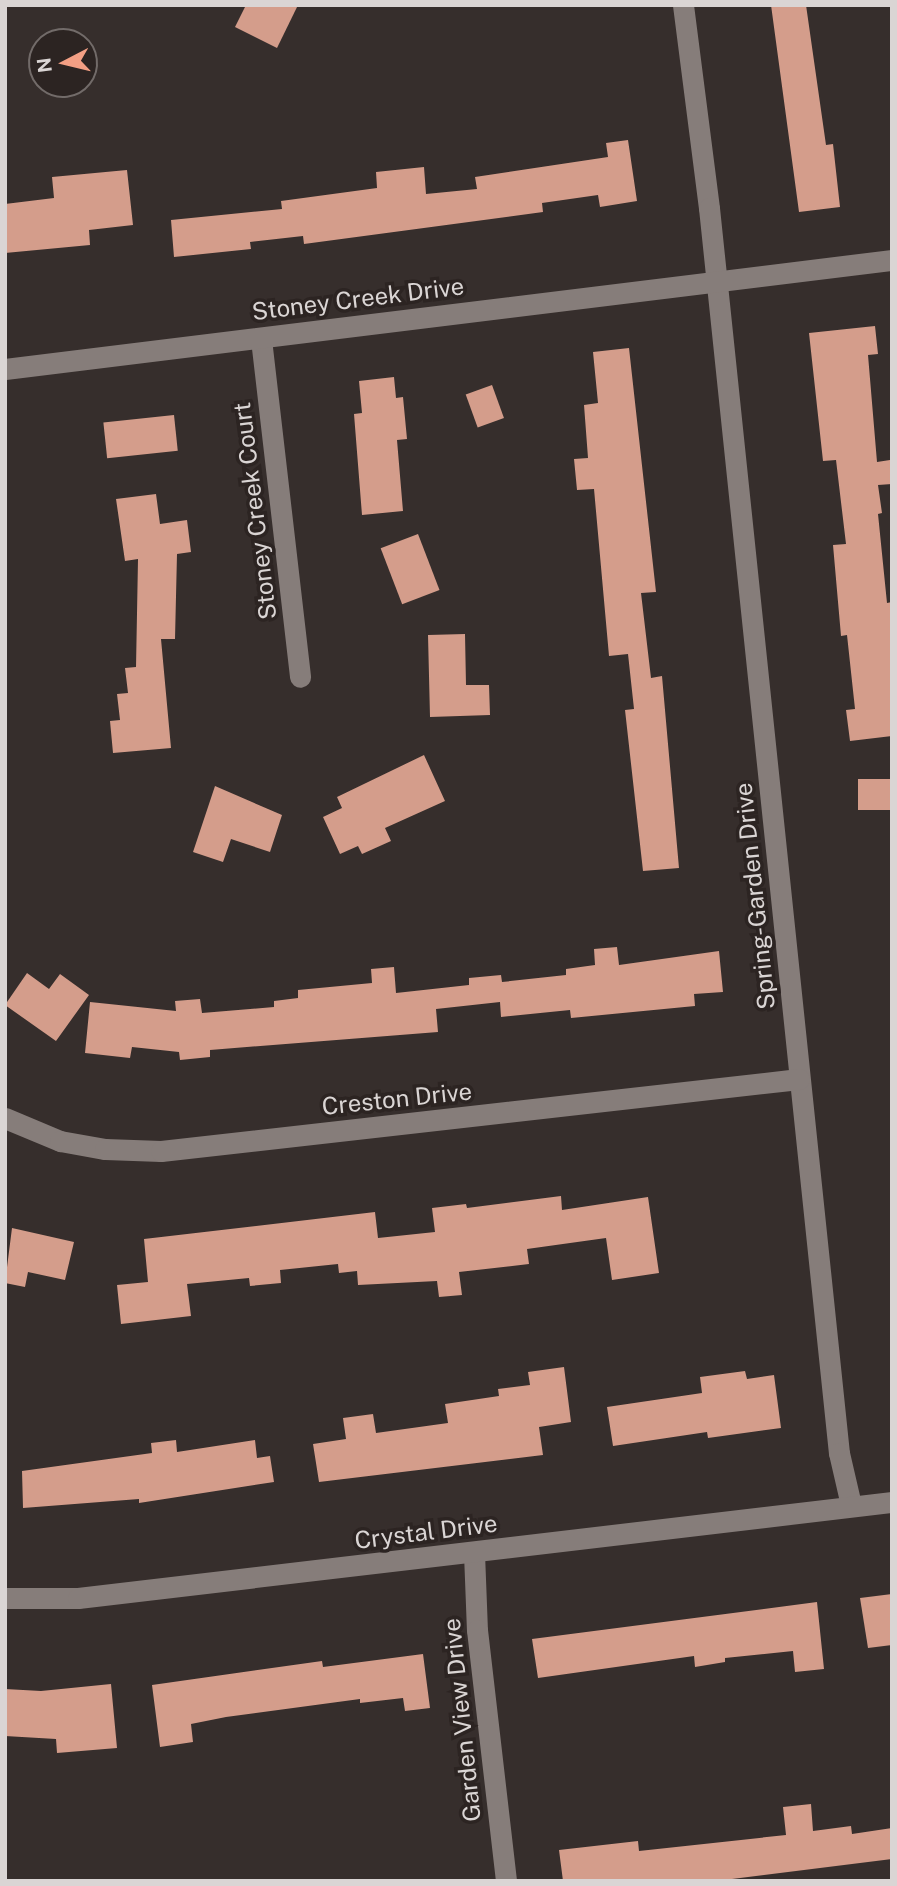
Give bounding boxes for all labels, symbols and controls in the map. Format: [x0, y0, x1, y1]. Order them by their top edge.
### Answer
north arrow [28, 28, 98, 98]
text: N [32, 57, 56, 74]
street label: Stoney Creek Drive [250, 272, 466, 326]
street label: Stoney Creek Court [227, 401, 283, 621]
street label: Spring-Garden Drive [729, 781, 781, 1011]
street label: Creston Drive [321, 1077, 473, 1121]
street label: Crystal Drive [353, 1509, 499, 1555]
street label: Garden View Drive [437, 1616, 487, 1824]

